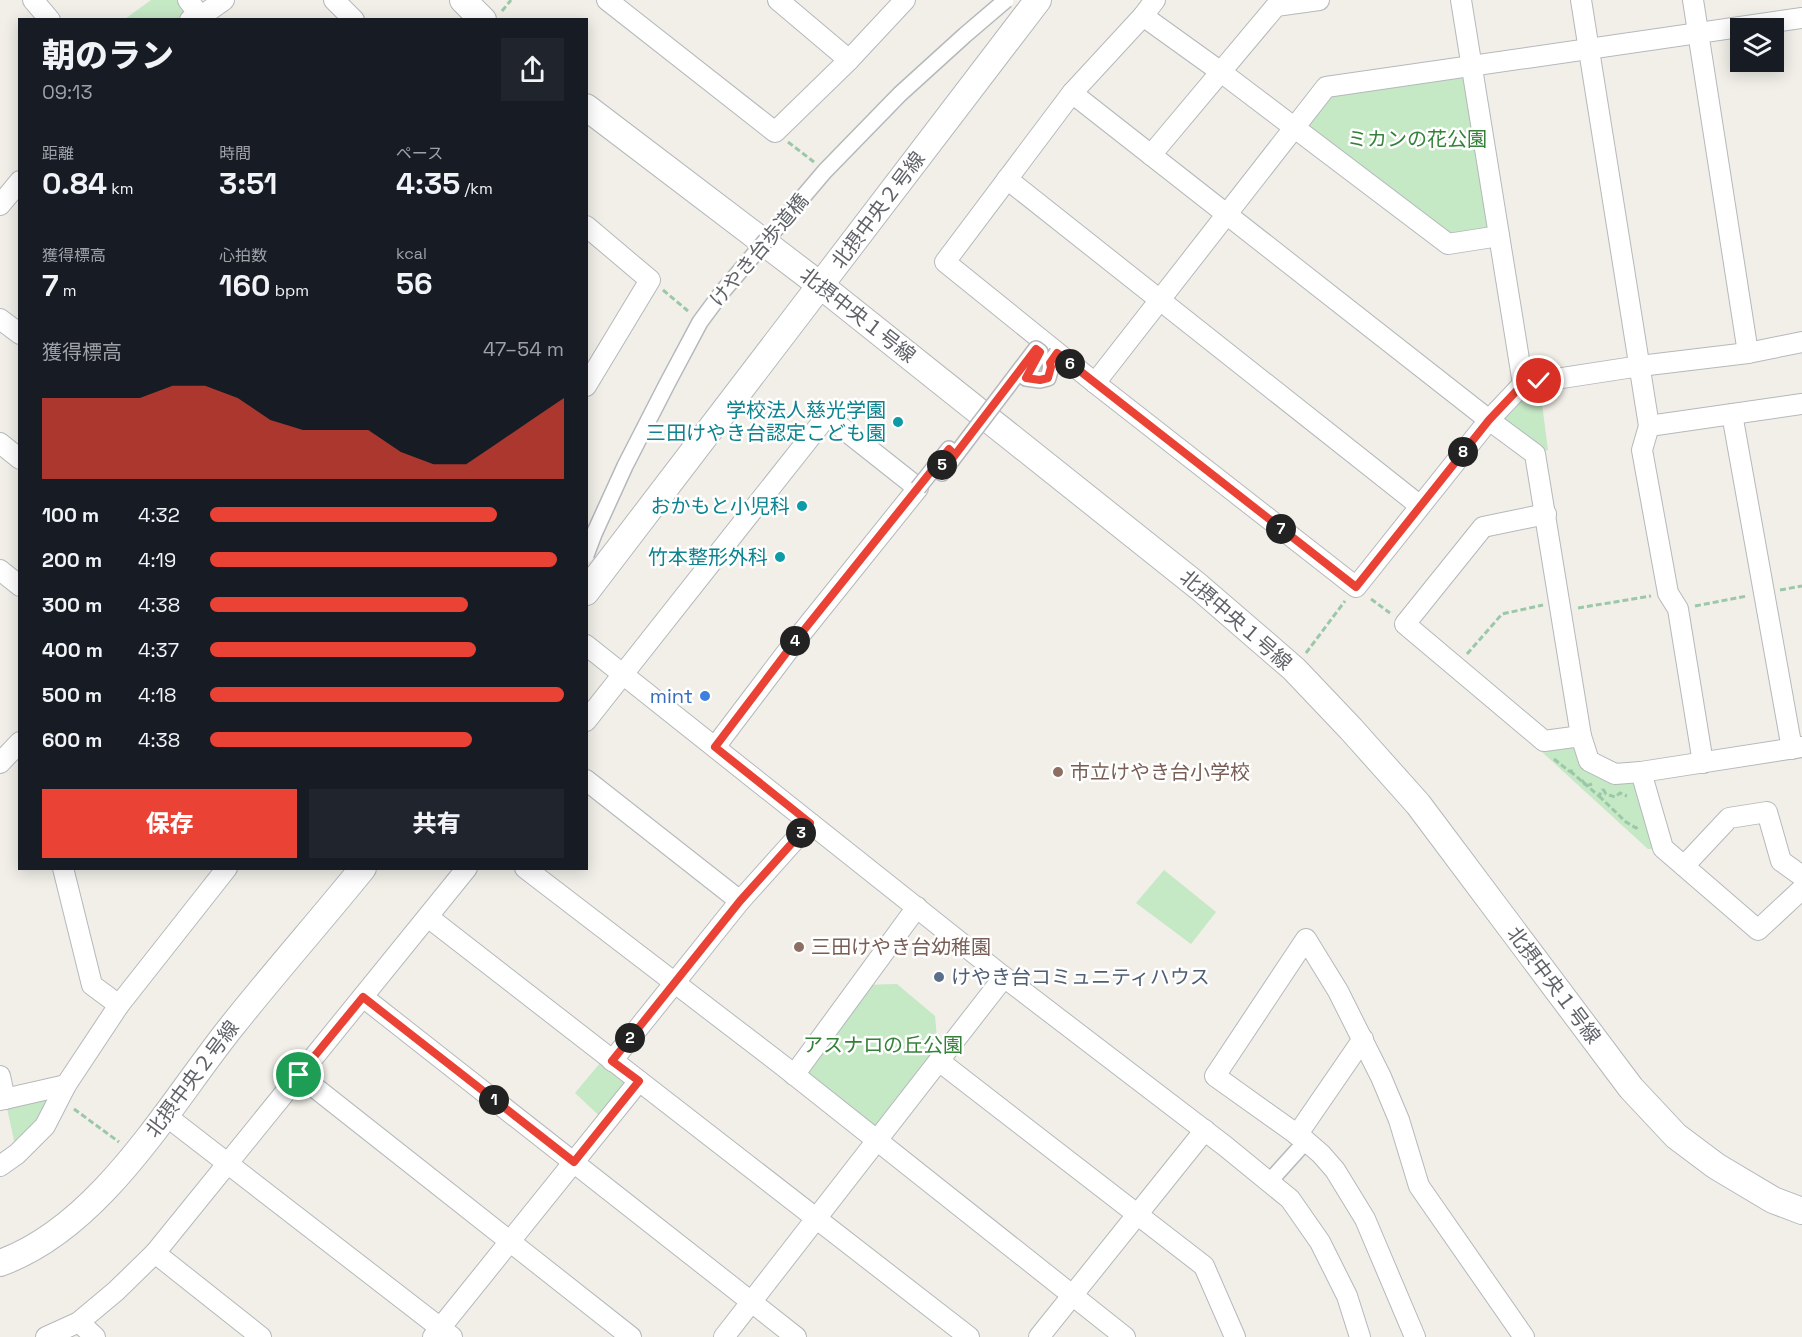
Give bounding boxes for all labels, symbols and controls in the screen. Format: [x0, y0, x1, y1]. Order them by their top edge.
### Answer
map controls [1730, 18, 1784, 72]
button: layers [1730, 18, 1784, 72]
text: 朝のラン [42, 35, 174, 77]
button: share [501, 38, 564, 101]
text: 09:13 [42, 79, 93, 105]
park label: ミカンの花公園 [1347, 126, 1487, 152]
text: 距離 [42, 143, 74, 164]
text: 時間 [219, 143, 251, 164]
text: ペース [396, 143, 443, 164]
street label: 北摂中央２号線 [825, 146, 931, 274]
text: 0.84 [42, 164, 107, 203]
text: 3:51 [219, 164, 277, 203]
text: 4:35 [396, 164, 460, 203]
text: km [107, 178, 134, 199]
text: /km [460, 178, 493, 199]
street label: けやき台歩道橋 [704, 188, 814, 312]
text: kcal [396, 243, 427, 264]
text: 獲得標高 [42, 245, 106, 266]
text: 心拍数 [219, 245, 267, 266]
street label: 北摂中央１号線 [795, 262, 921, 368]
text: 56 [396, 264, 433, 303]
text: 7 [42, 266, 59, 305]
text: 160 [219, 266, 271, 305]
text: m [59, 280, 77, 301]
text: bpm [271, 280, 309, 301]
text: 47–54 m [483, 336, 564, 362]
text: 獲得標高 [42, 339, 122, 365]
pin: 6 [1055, 349, 1085, 379]
text: 6 [1065, 353, 1075, 374]
pin [1513, 355, 1564, 406]
icon: check [1522, 364, 1555, 397]
place label: 学校法人慈光学園 三田けやき台認定こども園 [646, 397, 886, 446]
marker: 学校法人慈光学園 三田けやき台認定こども園 [891, 415, 905, 429]
pin: 8 [1448, 437, 1478, 467]
text: 8 [1458, 441, 1468, 462]
pin: 5 [927, 450, 957, 480]
text: 5 [937, 454, 947, 475]
place label: おかもと小児科 [650, 493, 790, 519]
marker: おかもと小児科 [795, 499, 809, 513]
text: 100 m [42, 502, 99, 528]
text: 4:32 [138, 502, 180, 528]
pin: 7 [1266, 514, 1296, 544]
text: 7 [1277, 518, 1285, 539]
place label: 竹本整形外科 [648, 544, 768, 570]
text: 200 m [42, 547, 102, 573]
text: 4:19 [138, 547, 176, 573]
marker: 竹本整形外科 [773, 550, 787, 564]
street label: 北摂中央１号線 [1175, 564, 1297, 676]
text: 300 m [42, 592, 102, 618]
text: 4:38 [138, 592, 180, 618]
pin: 4 [780, 626, 810, 656]
text: 4 [790, 630, 800, 651]
text: 400 m [42, 637, 103, 663]
text: 4:37 [138, 637, 179, 663]
text: 500 m [42, 682, 102, 708]
text: 4:18 [138, 682, 176, 708]
place label: mint [650, 683, 693, 709]
marker: mint [698, 689, 712, 703]
text: 600 m [42, 727, 102, 753]
text: 4:38 [138, 727, 180, 753]
place label: 市立けやき台小学校 [1070, 759, 1250, 785]
marker: 市立けやき台小学校 [1051, 765, 1065, 779]
button: 保存 [42, 789, 297, 858]
button: 共有 [309, 789, 564, 858]
pin: 3 [786, 818, 816, 848]
text: 3 [796, 822, 806, 843]
street label: 北摂中央１号線 [1501, 921, 1607, 1049]
place label: 三田けやき台幼稚園 [811, 934, 991, 960]
marker: 三田けやき台幼稚園 [792, 940, 806, 954]
place label: けやき台コミュニティハウス [951, 964, 1210, 990]
marker: けやき台コミュニティハウス [932, 970, 946, 984]
street label: 北摂中央２号線 [139, 1015, 245, 1143]
pin: 2 [615, 1023, 645, 1053]
text: 2 [625, 1027, 635, 1048]
park label: アスナロの丘公園 [803, 1032, 963, 1058]
pin [273, 1049, 324, 1100]
icon: arrive [282, 1058, 315, 1091]
pin: 1 [479, 1085, 509, 1115]
text: 1 [490, 1089, 498, 1110]

